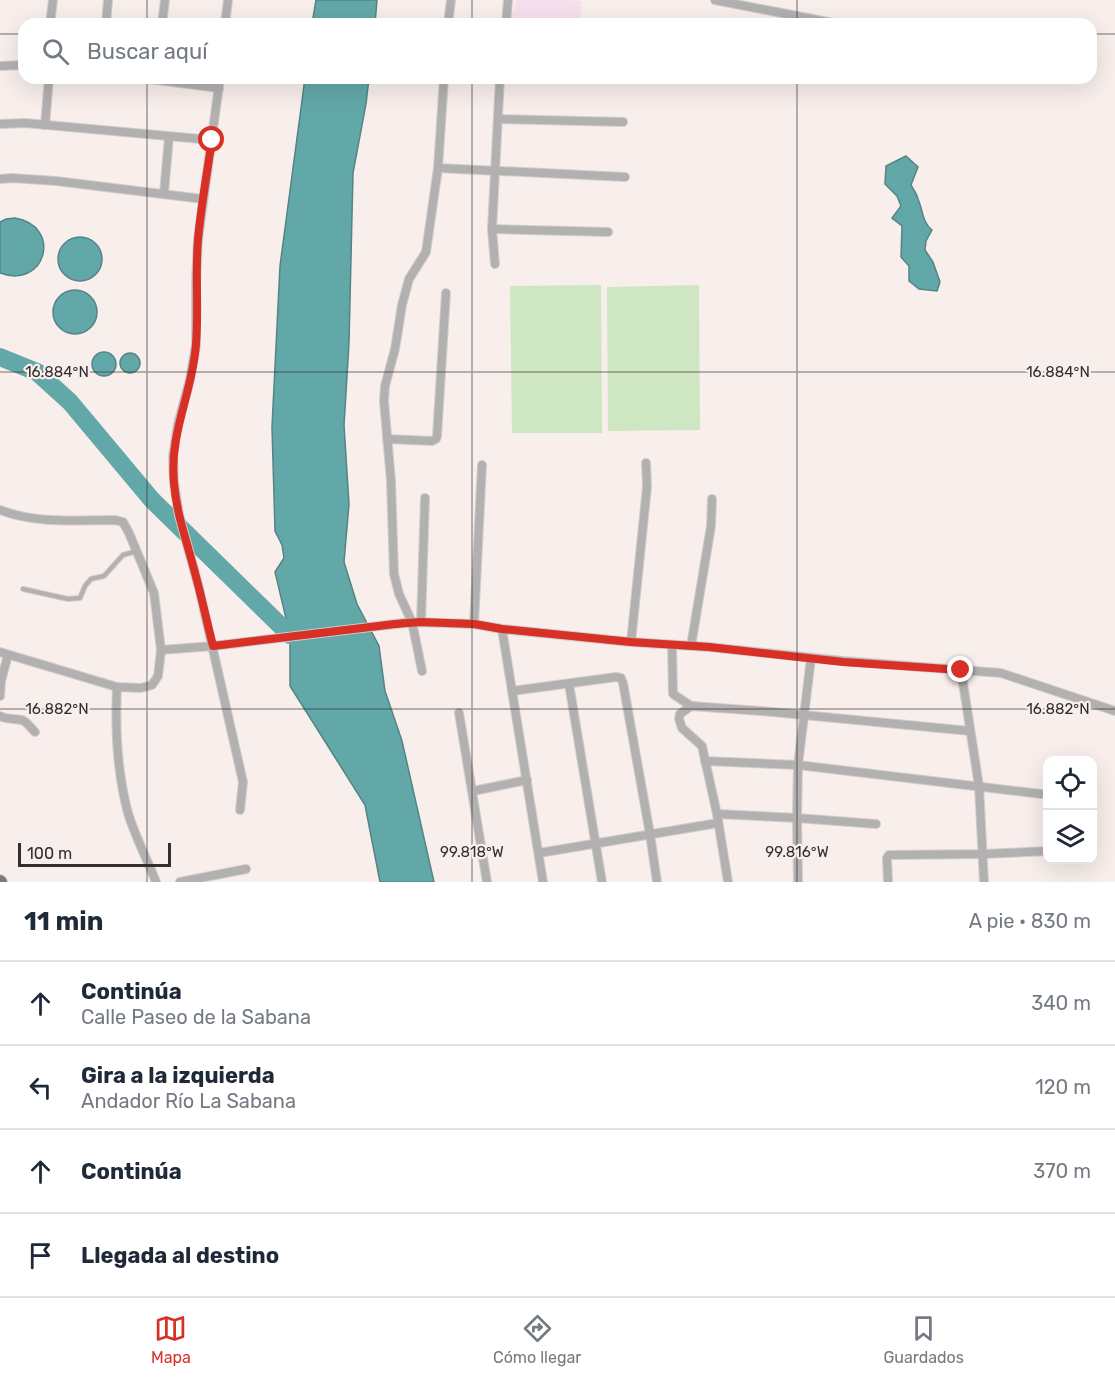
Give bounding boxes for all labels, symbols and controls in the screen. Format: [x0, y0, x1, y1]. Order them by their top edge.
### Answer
search box [18, 18, 1097, 84]
icon: search [39, 35, 72, 68]
text: Buscar aquí [87, 38, 208, 65]
route start [198, 126, 224, 152]
text: 16.884°N [25, 363, 89, 381]
text: 16.884°N [1026, 363, 1090, 381]
route end [947, 656, 973, 682]
text: 16.882°N [25, 700, 89, 718]
text: 16.882°N [1026, 700, 1090, 718]
map controls [1043, 756, 1097, 864]
button: locate [1043, 756, 1097, 810]
button: layers [1043, 810, 1097, 864]
scale bar [18, 840, 171, 868]
text: 99.818°W [440, 843, 504, 861]
text: 99.816°W [765, 843, 829, 861]
text: 100 m [27, 844, 72, 863]
text: 11 min [24, 906, 103, 937]
text: A pie · 830 m [969, 909, 1091, 933]
text: Continúa [81, 978, 182, 1005]
icon: ahead [24, 987, 57, 1020]
text: 340 m [1031, 991, 1091, 1015]
text: Calle Paseo de la Sabana [81, 1005, 311, 1029]
text: Gira a la izquierda [81, 1062, 275, 1089]
icon: left [24, 1071, 57, 1104]
text: 120 m [1035, 1075, 1091, 1099]
text: Andador Río La Sabana [81, 1089, 296, 1113]
icon: ahead [24, 1155, 57, 1188]
text: Continúa [81, 1158, 182, 1185]
text: 370 m [1033, 1159, 1091, 1183]
icon: arrive [24, 1239, 57, 1272]
text: Llegada al destino [81, 1242, 279, 1269]
tab: Mapa [151, 1312, 191, 1367]
tab: Cómo llegar [493, 1312, 581, 1367]
tab: Guardados [883, 1312, 964, 1367]

